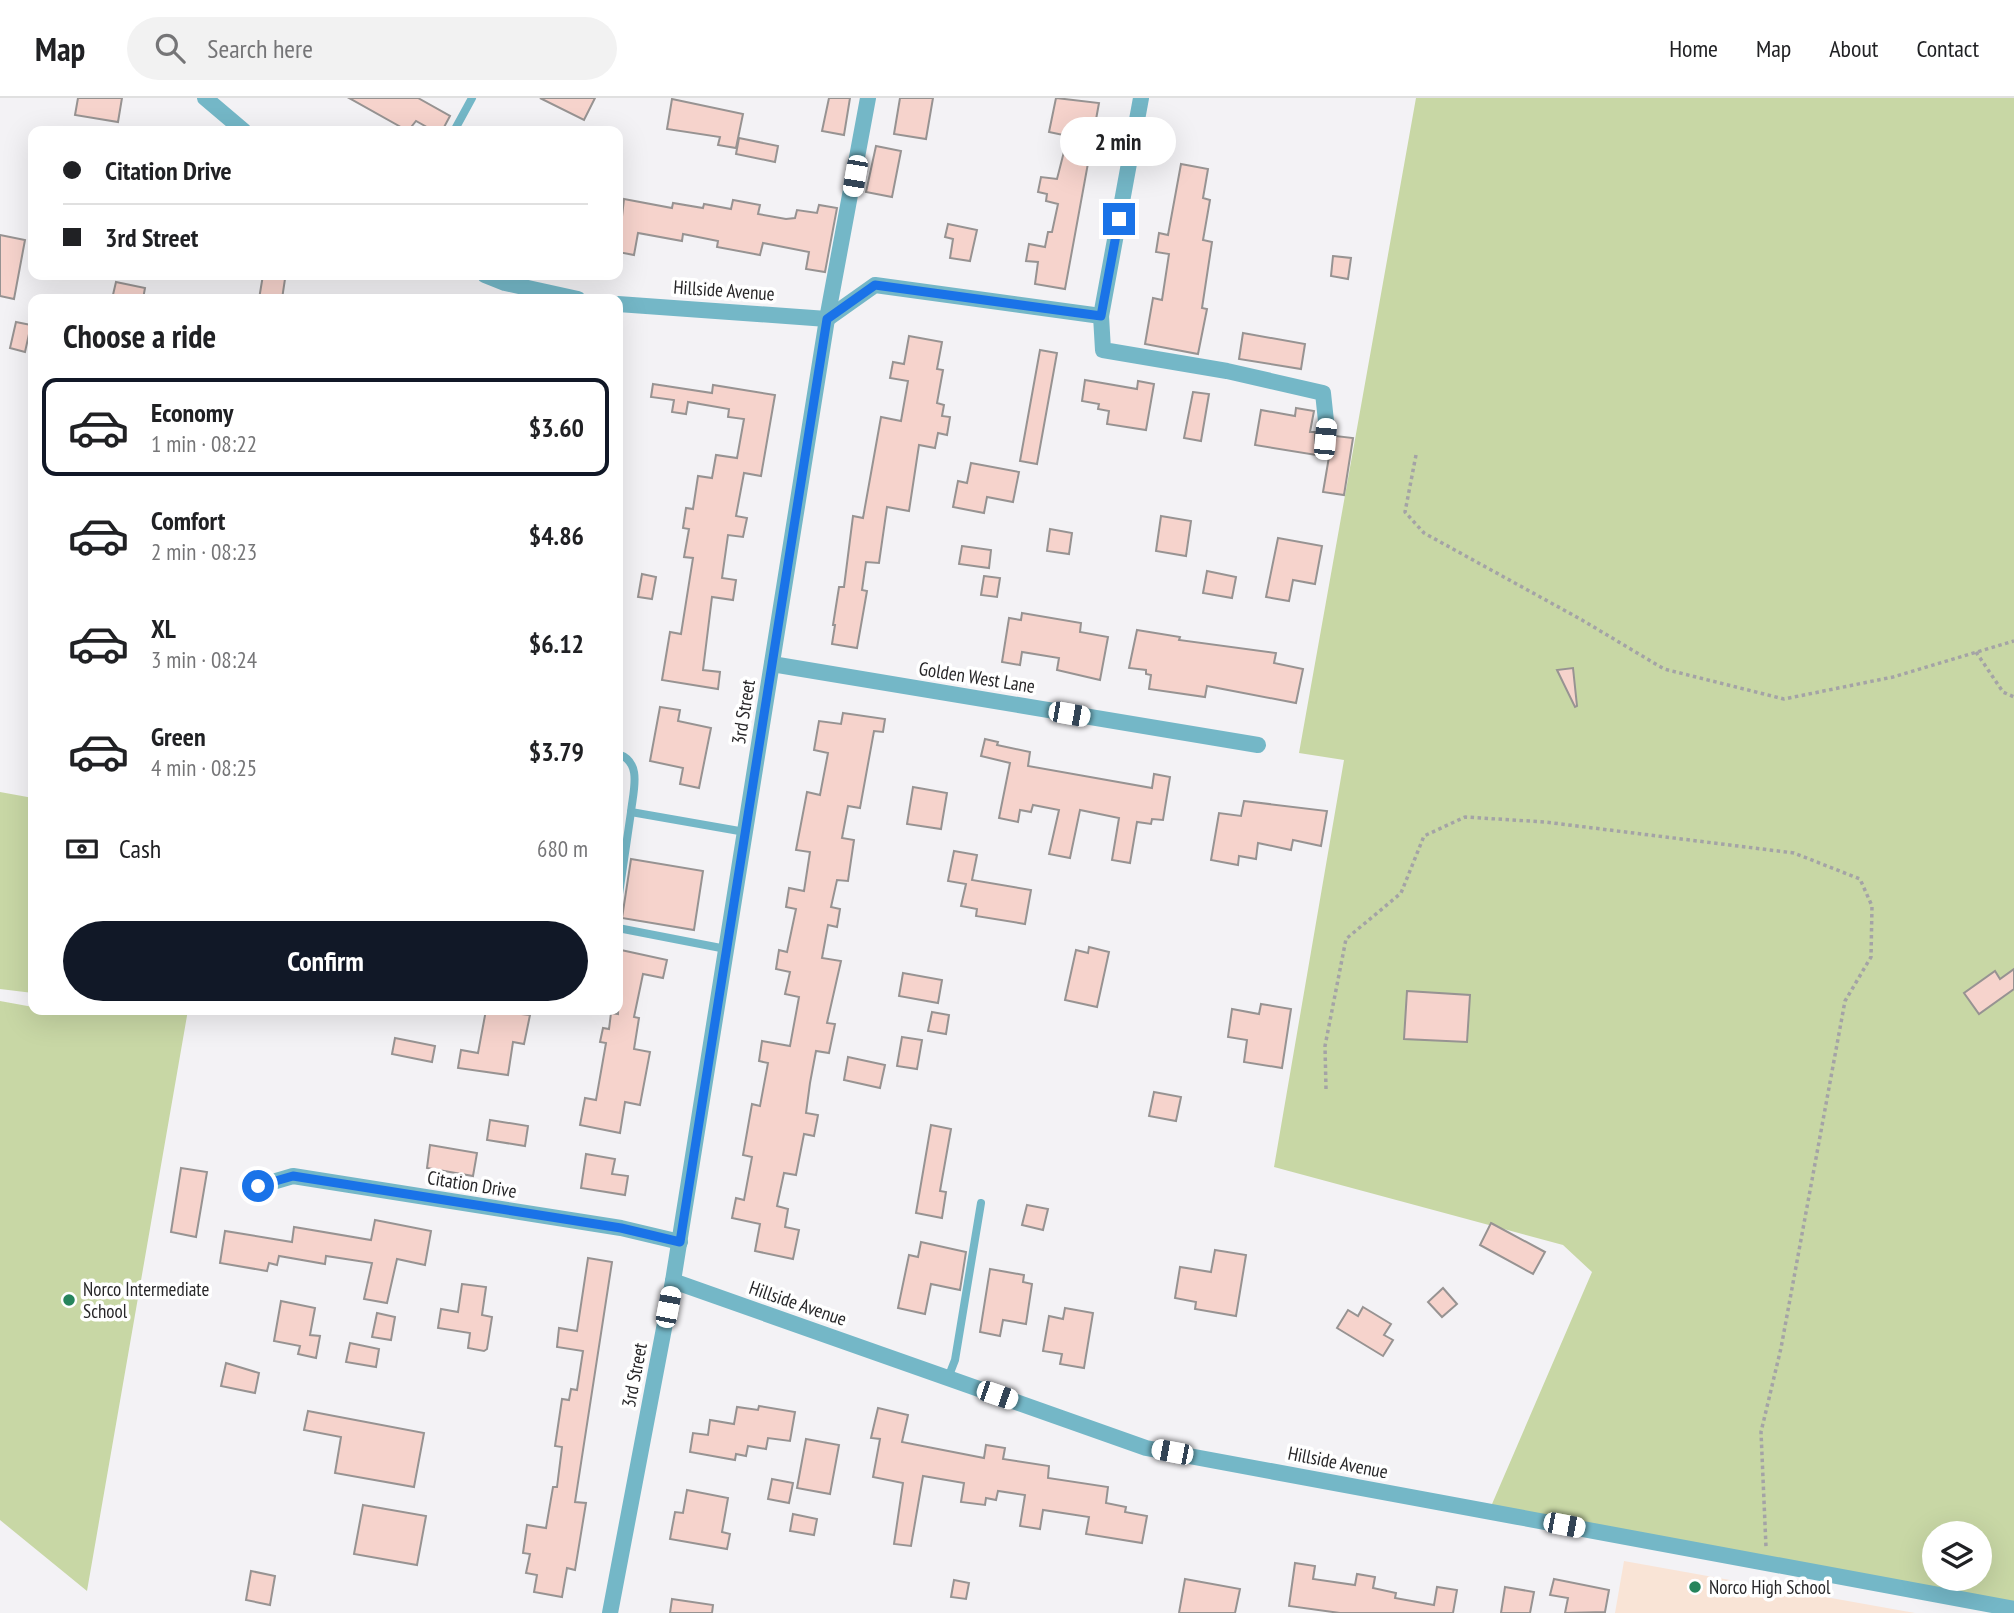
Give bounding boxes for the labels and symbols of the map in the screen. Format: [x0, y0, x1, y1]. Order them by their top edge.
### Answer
callout: 2 min [1061, 117, 1177, 166]
car [842, 153, 869, 199]
route end [1103, 203, 1135, 235]
street label: Hillside Avenue [673, 274, 776, 306]
car [1313, 417, 1338, 461]
street label: Golden West Lane [917, 656, 1037, 698]
street label: 3rd Street [726, 677, 760, 746]
car [1047, 700, 1092, 728]
street label: Citation Drive [426, 1165, 519, 1203]
route start [242, 1170, 274, 1202]
street label: Hillside Avenue [746, 1275, 850, 1331]
place label: Norco Intermediate School [83, 1277, 209, 1323]
car [654, 1284, 683, 1330]
marker: Norco Intermediate School [61, 1292, 77, 1308]
street label: 3rd Street [616, 1340, 652, 1409]
car [974, 1378, 1021, 1412]
car [1150, 1438, 1195, 1466]
street label: Hillside Avenue [1286, 1441, 1390, 1483]
car [1542, 1511, 1587, 1539]
place label: Norco High School [1709, 1575, 1831, 1599]
marker: Norco High School [1687, 1579, 1703, 1595]

